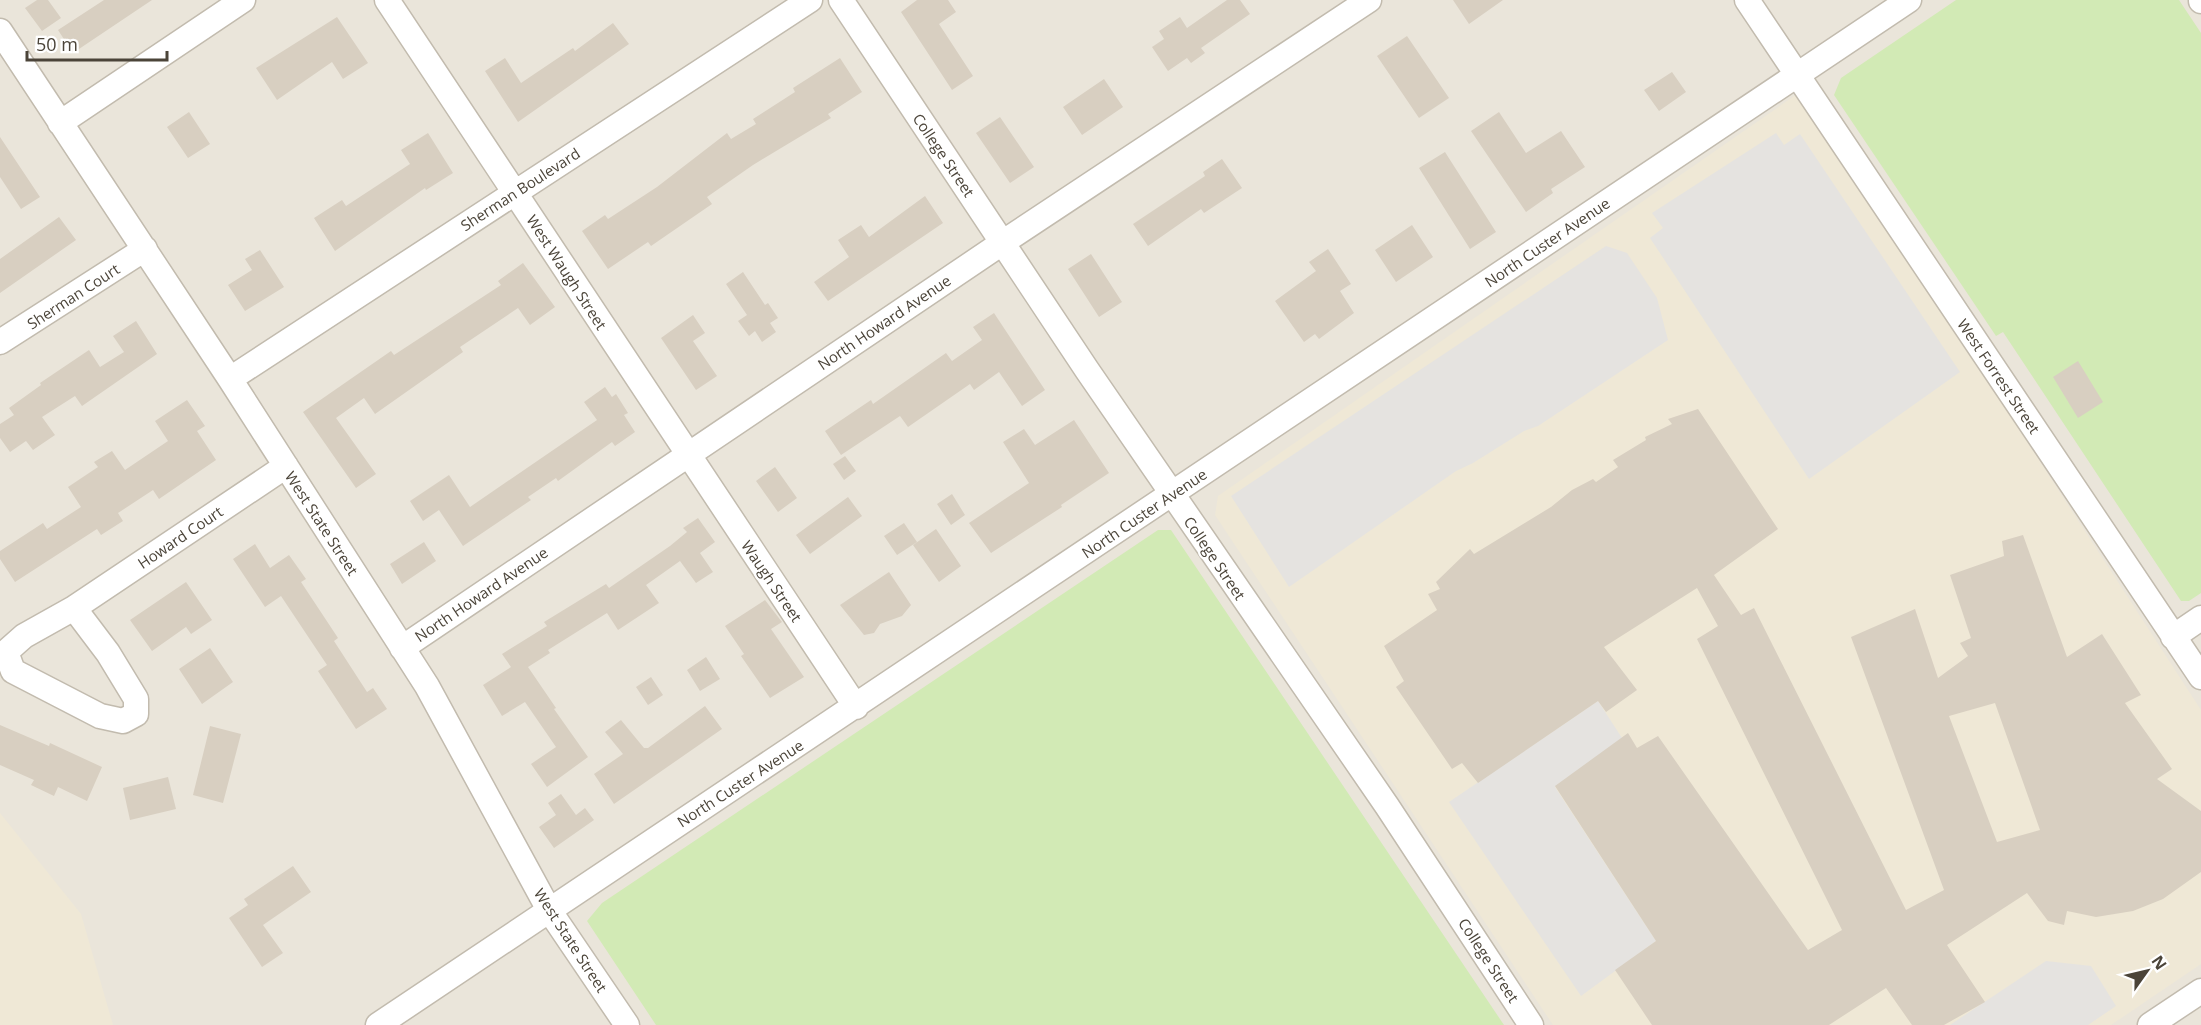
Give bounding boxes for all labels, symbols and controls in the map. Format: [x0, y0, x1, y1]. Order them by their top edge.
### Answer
scale bar [27, 24, 166, 62]
text: 50 m [36, 32, 78, 56]
street label: College Street [909, 109, 979, 201]
street label: Sherman Boulevard [456, 143, 584, 235]
street label: North Custer Avenue [1481, 193, 1613, 291]
street label: West Waugh Street [522, 211, 612, 333]
street label: Sherman Court [23, 259, 123, 333]
street label: North Howard Avenue [814, 270, 954, 374]
street label: West Forrest Street [1953, 315, 2045, 437]
street label: North Custer Avenue [1078, 464, 1210, 562]
street label: West State Street [281, 467, 363, 579]
street label: Howard Court [134, 501, 226, 573]
street label: College Street [1180, 512, 1250, 604]
street label: Waugh Street [737, 536, 807, 626]
street label: North Howard Avenue [411, 542, 551, 646]
street label: North Custer Avenue [673, 735, 807, 831]
street label: West State Street [530, 884, 612, 996]
street label: College Street [1454, 914, 1524, 1006]
north arrow [2117, 941, 2177, 1001]
text: N [2147, 951, 2172, 974]

